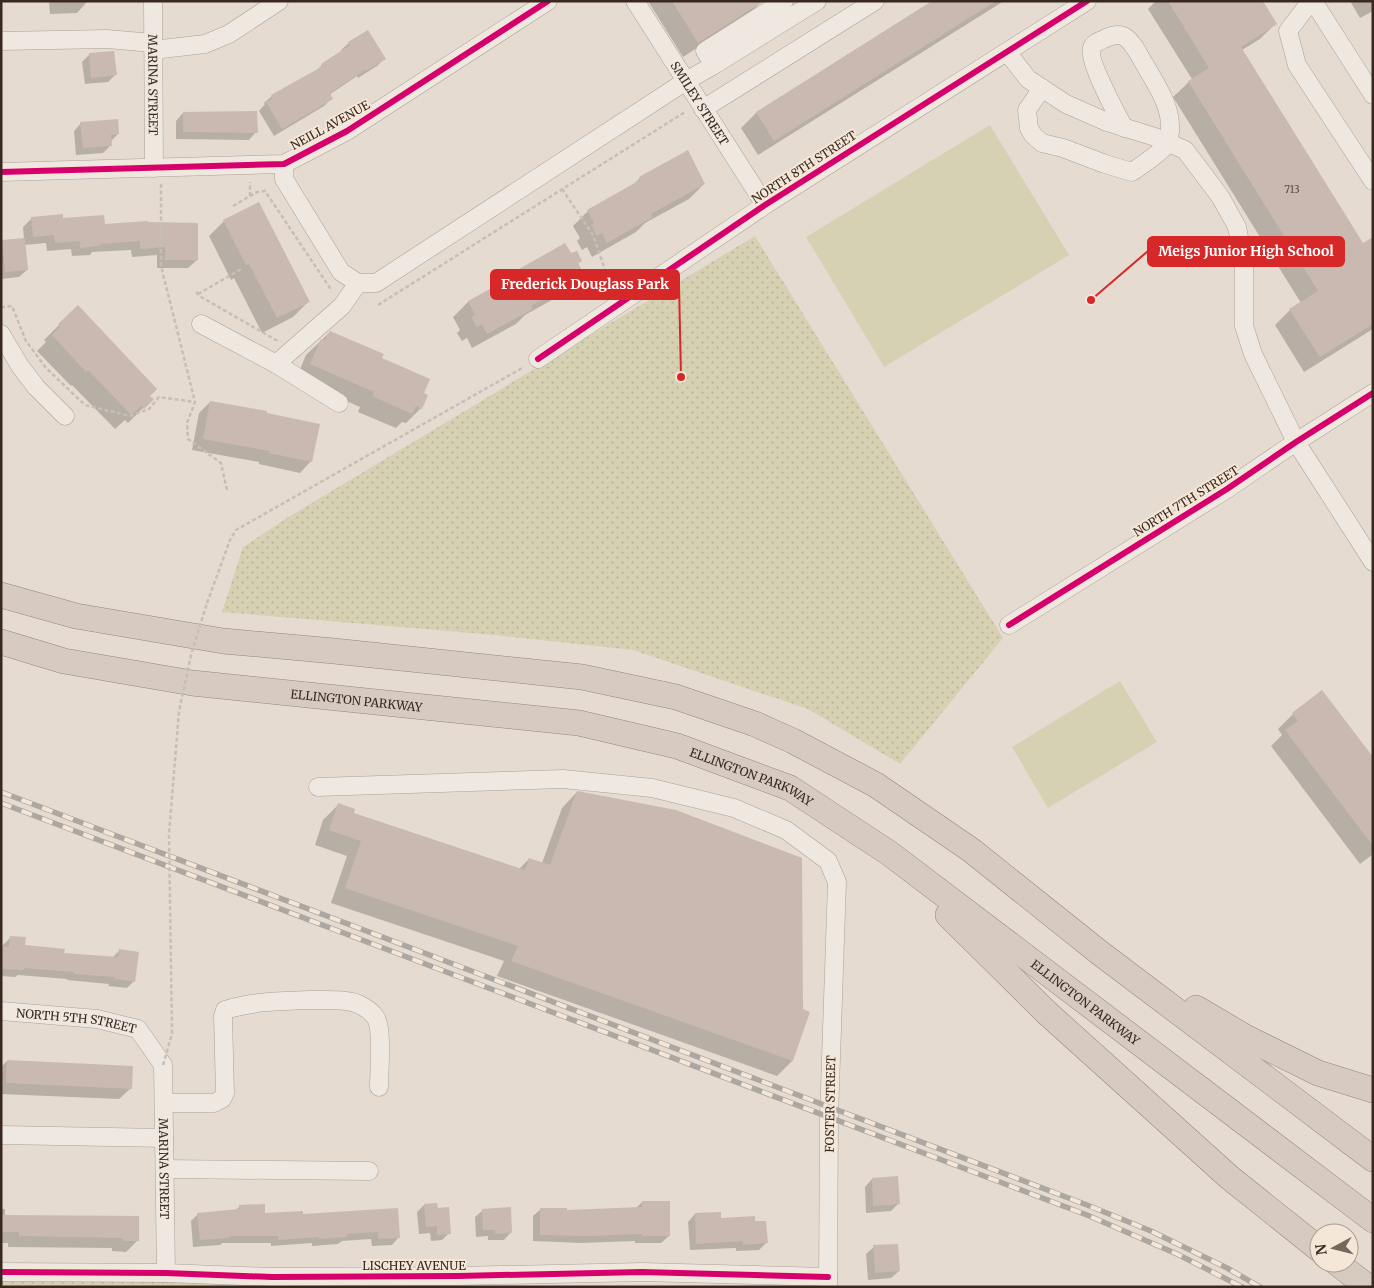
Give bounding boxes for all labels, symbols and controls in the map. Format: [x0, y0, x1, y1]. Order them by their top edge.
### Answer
street label: MARINA STREET [146, 34, 161, 136]
street label: SMILEY STREET [668, 58, 733, 148]
street label: NEILL AVENUE [288, 97, 373, 153]
street label: NORTH 8TH STREET [749, 127, 860, 207]
house number: 713 [1284, 183, 1300, 196]
callout: Meigs Junior High School [1148, 237, 1344, 266]
text: Meigs Junior High School [1158, 242, 1334, 260]
callout: Frederick Douglass Park [491, 270, 679, 299]
text: Frederick Douglass Park [501, 275, 670, 293]
street label: NORTH 7TH STREET [1130, 462, 1242, 540]
street label: ELLINGTON PARKWAY [290, 686, 423, 714]
street label: ELLINGTON PARKWAY [688, 744, 816, 809]
street label: ELLINGTON PARKWAY [1028, 956, 1143, 1048]
street label: NORTH 5TH STREET [15, 1005, 139, 1036]
street label: FOSTER STREET [822, 1055, 838, 1153]
street label: MARINA STREET [156, 1118, 173, 1220]
north arrow [1309, 1223, 1359, 1273]
text: N [1311, 1243, 1331, 1256]
street label: LISCHEY AVENUE [362, 1258, 466, 1273]

